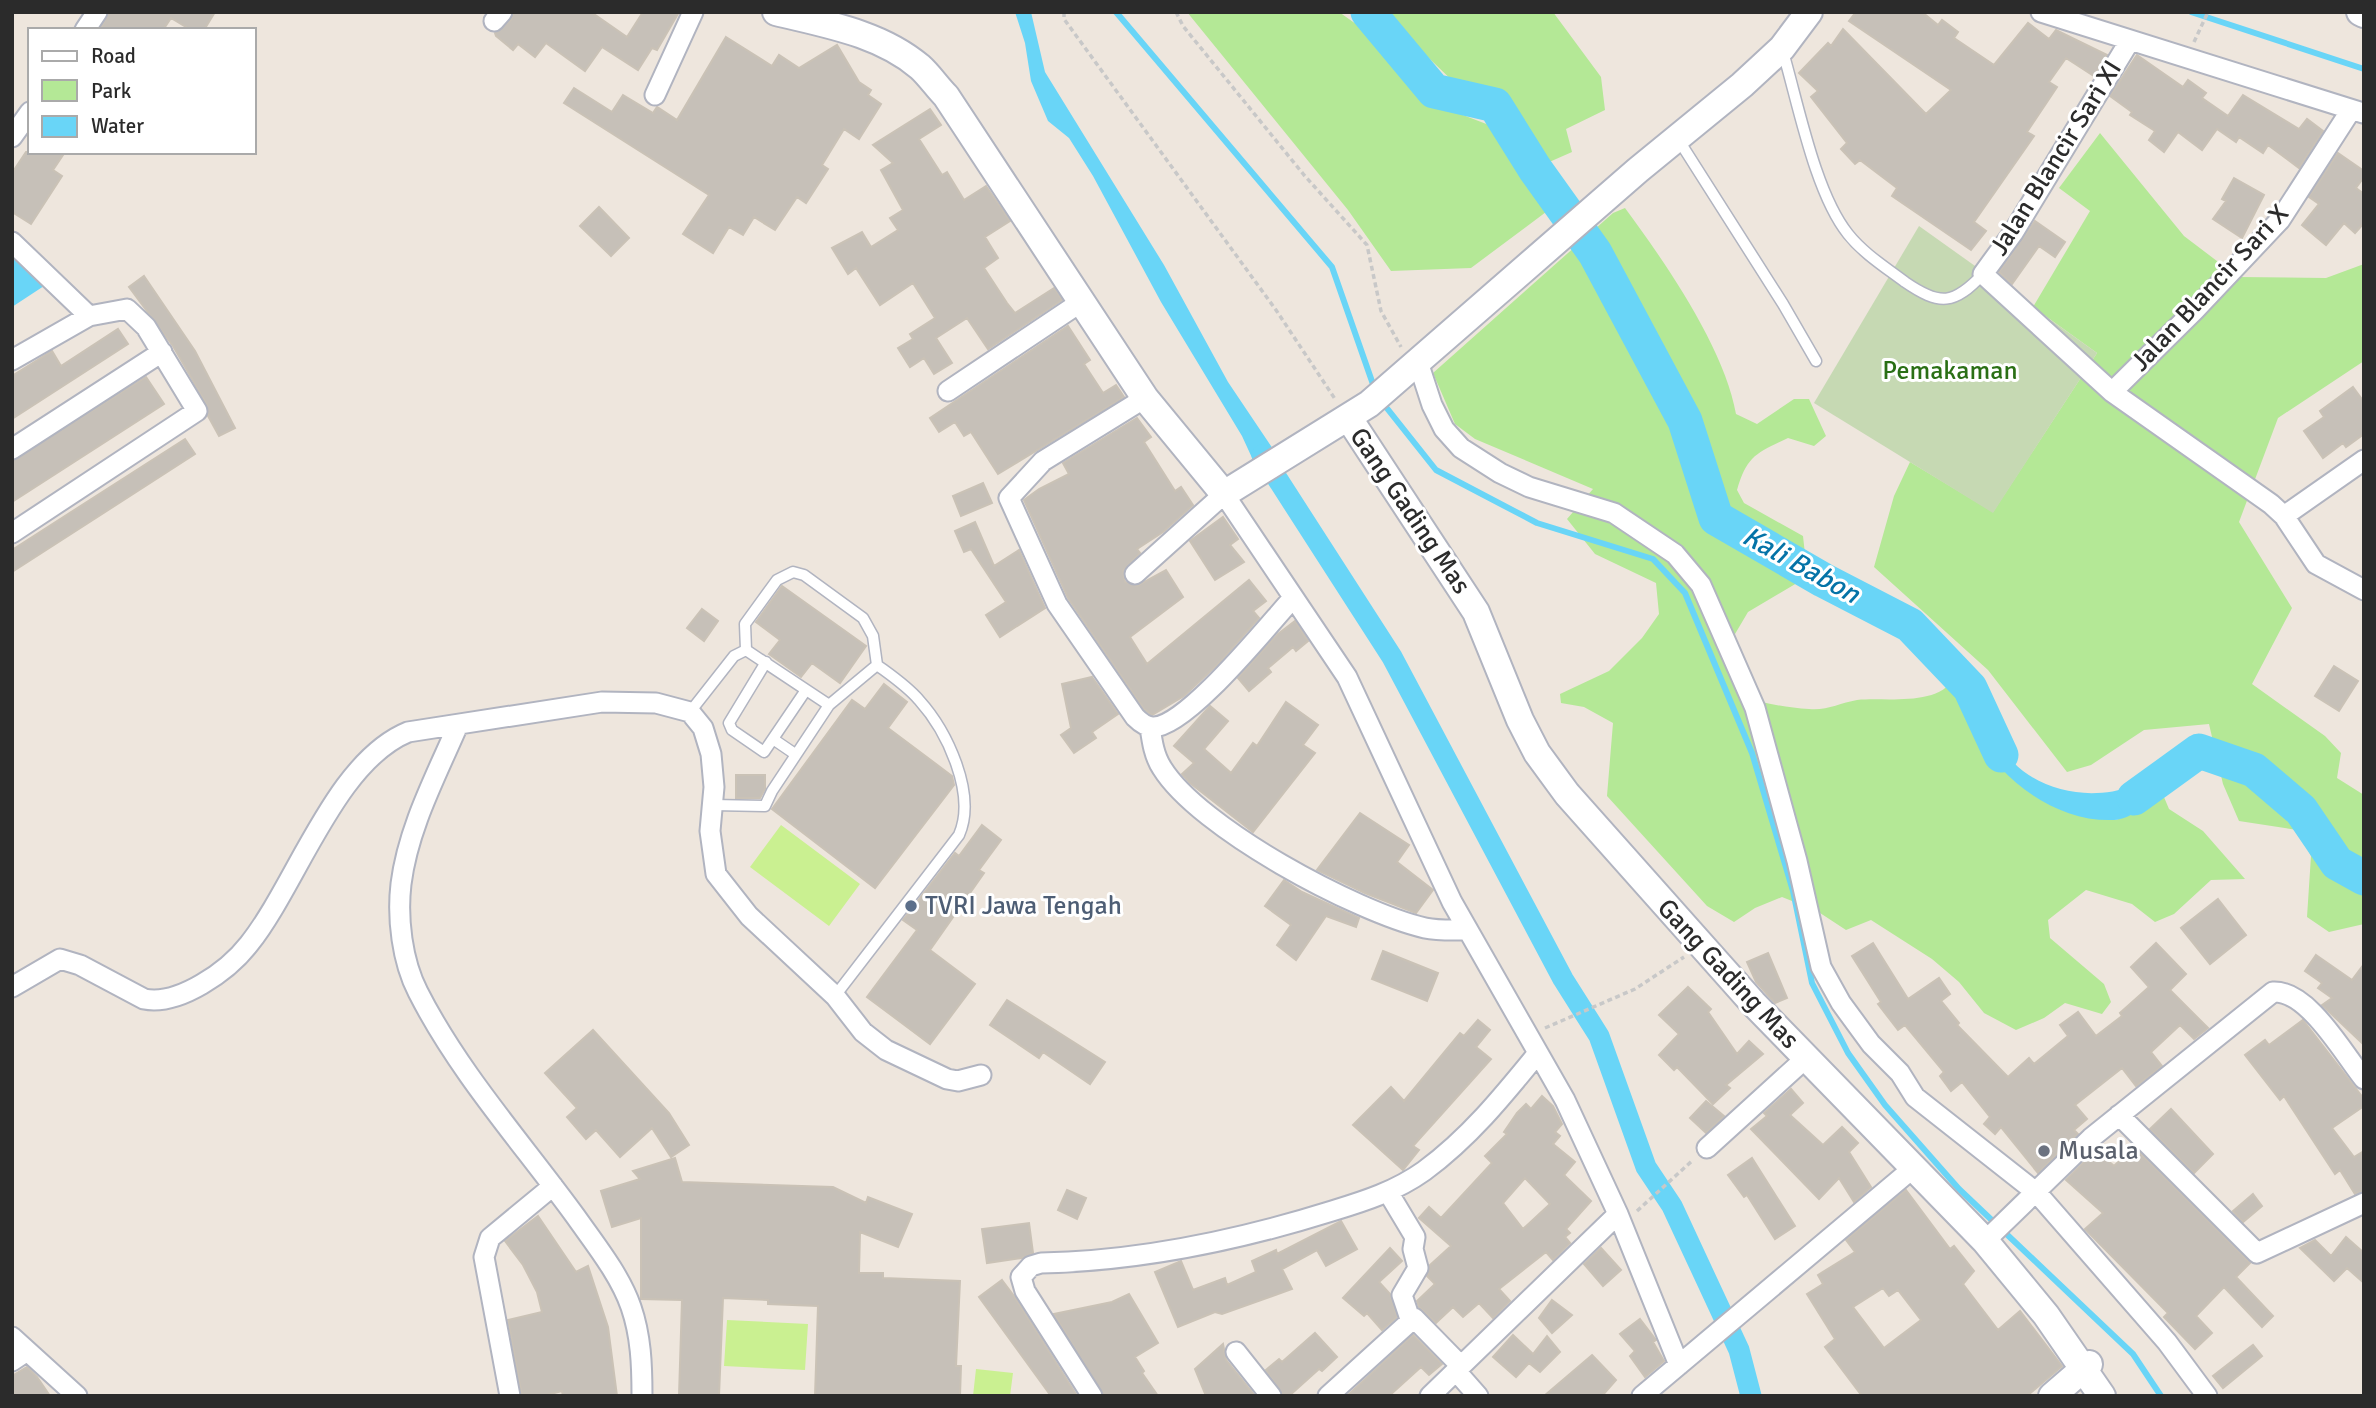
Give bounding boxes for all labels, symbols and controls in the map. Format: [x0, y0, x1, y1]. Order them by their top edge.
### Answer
legend [28, 28, 256, 154]
text: Road [91, 43, 136, 69]
street label: Jalan Blancir Sari XI [1983, 55, 2129, 261]
text: Park [91, 78, 132, 104]
text: Water [91, 113, 144, 139]
street label: Jalan Blancir Sari X [2125, 198, 2295, 378]
park label: Pemakaman [1882, 355, 2018, 387]
street label: Gang Gading Mas [1343, 422, 1477, 600]
water label: Kali Babon [1737, 519, 1866, 611]
place label: TVRI Jawa Tengah [925, 890, 1122, 922]
street label: Gang Gading Mas [1650, 892, 1806, 1056]
marker: TVRI Jawa Tengah [903, 898, 919, 914]
place label: Musala [2058, 1135, 2139, 1167]
marker: Musala [2036, 1143, 2052, 1159]

